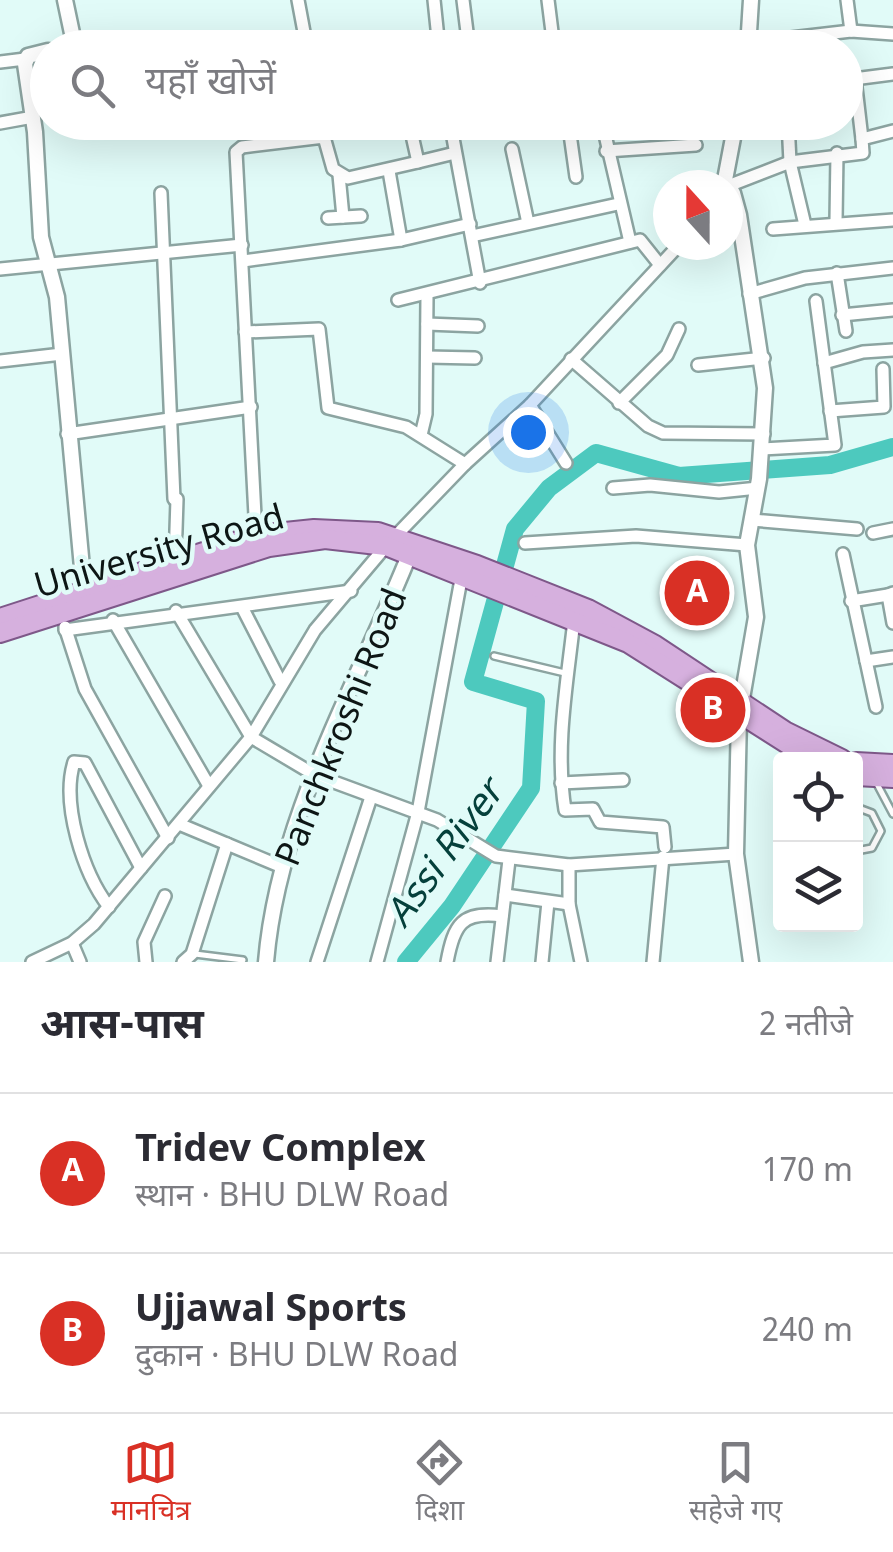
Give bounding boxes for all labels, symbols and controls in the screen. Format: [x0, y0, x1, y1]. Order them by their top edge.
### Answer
search box [30, 30, 863, 140]
icon: search [65, 58, 120, 113]
text: यहाँ खोजें [145, 60, 276, 110]
north arrow [653, 170, 743, 260]
your location [503, 407, 554, 458]
street label: University Road [30, 497, 290, 612]
pin: A [664, 556, 730, 630]
street label: Panchkroshi Road [268, 583, 420, 874]
pin: B [680, 672, 746, 748]
map controls [773, 752, 863, 932]
button: locate [773, 752, 863, 842]
water label: Assi River [377, 768, 521, 939]
button: layers [773, 842, 863, 932]
text: आस-पास [40, 1000, 204, 1055]
text: 2 नतीजे [759, 1006, 853, 1048]
text: Tridev Complex [135, 1127, 426, 1177]
text: A [61, 1152, 84, 1194]
text: 170 m [762, 1152, 853, 1194]
text: स्थान · BHU DLW Road [135, 1177, 449, 1219]
text: Ujjawal Sports [135, 1287, 407, 1337]
text: B [62, 1312, 83, 1354]
text: 240 m [762, 1312, 853, 1354]
text: दुकान · BHU DLW Road [135, 1337, 459, 1379]
tab: मानचित्र [111, 1435, 191, 1531]
tab: दिशा [412, 1435, 467, 1531]
tab: सहेजे गए [689, 1435, 782, 1531]

